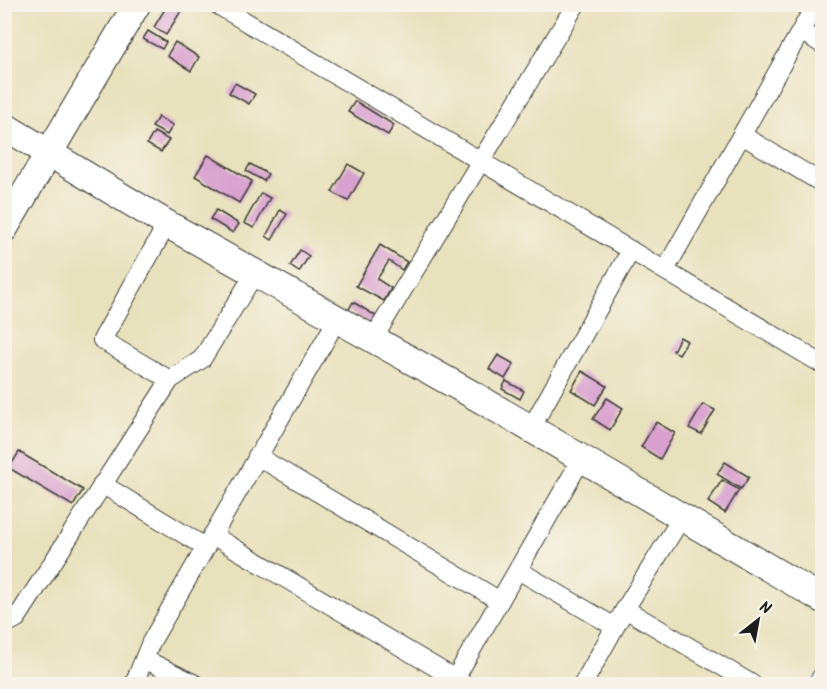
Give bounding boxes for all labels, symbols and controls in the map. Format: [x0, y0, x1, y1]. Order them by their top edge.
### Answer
north arrow [728, 590, 788, 650]
text: N [754, 595, 776, 622]

